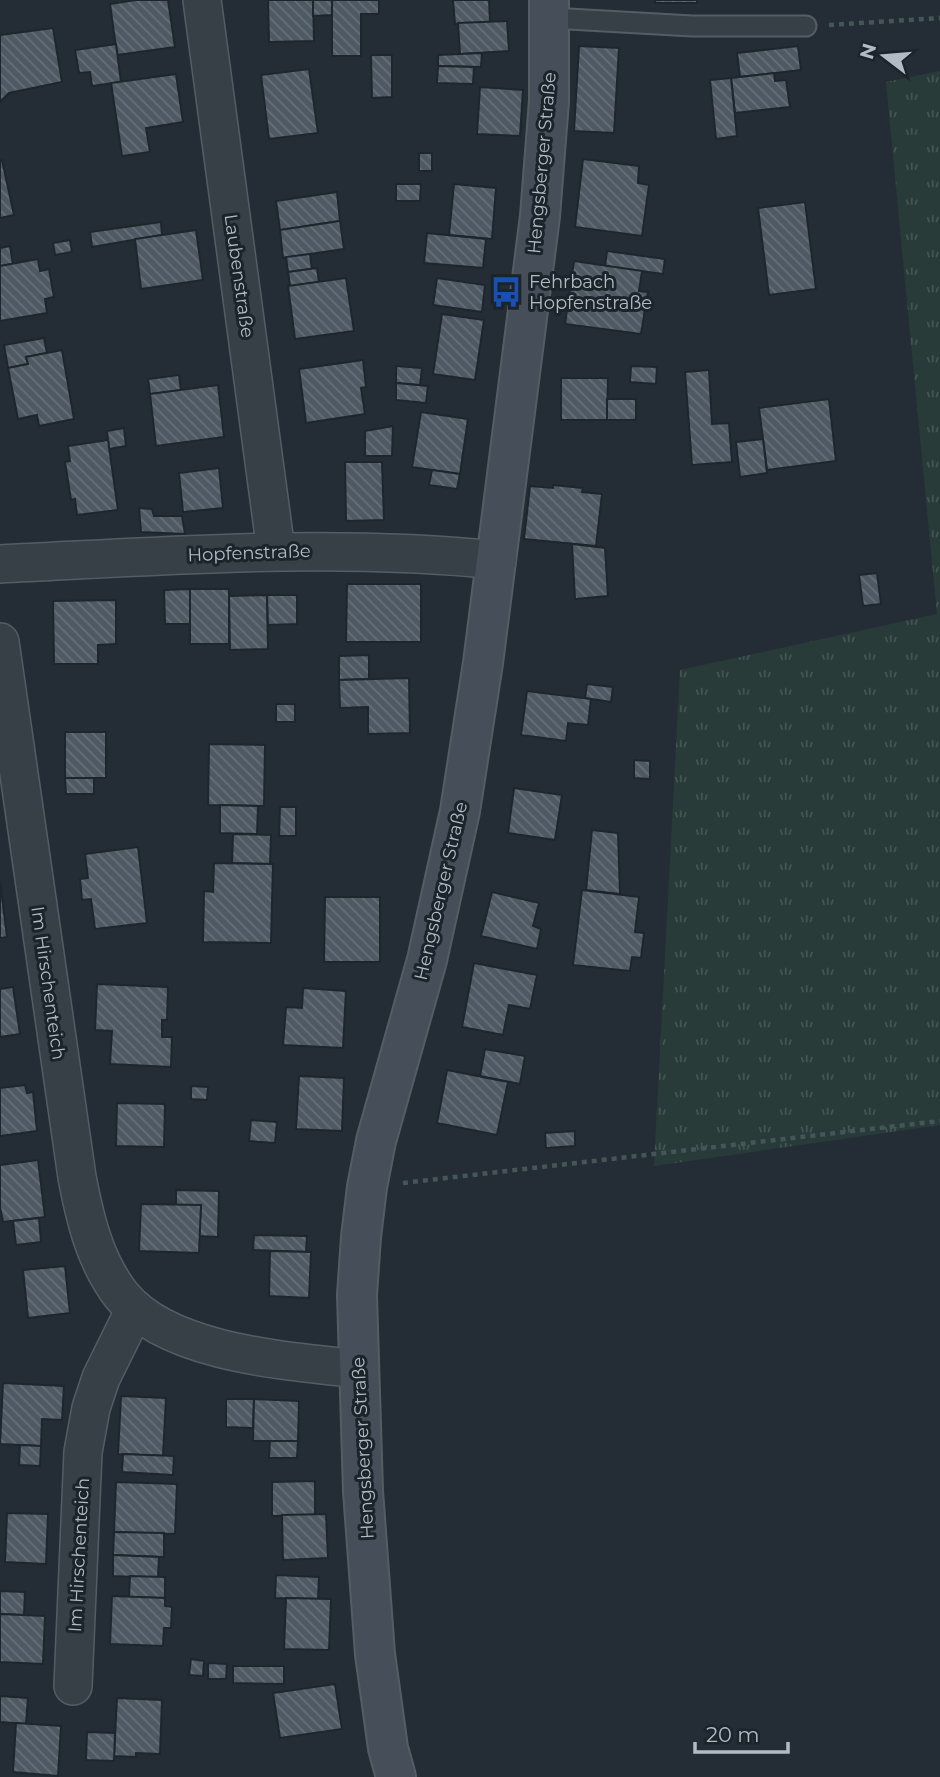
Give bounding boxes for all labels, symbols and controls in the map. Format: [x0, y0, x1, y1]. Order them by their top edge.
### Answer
north arrow [849, 21, 919, 91]
text: N [855, 41, 881, 62]
street label: Hengsberger Straße [523, 71, 561, 255]
street label: Laubenstraße [219, 213, 259, 339]
place label: Fehrbach Hopfenstraße [529, 271, 652, 314]
bus stop icon: Fehrbach Hopfenstraße [489, 275, 523, 309]
street label: Hopfenstraße [187, 540, 311, 566]
street label: Hengsberger Straße [410, 800, 472, 982]
street label: Im Hirschenteich [26, 905, 70, 1061]
street label: Hengsberger Straße [347, 1356, 379, 1540]
street label: Im Hirschenteich [64, 1477, 94, 1633]
scale bar [695, 1710, 788, 1754]
text: 20 m [706, 1722, 760, 1747]

